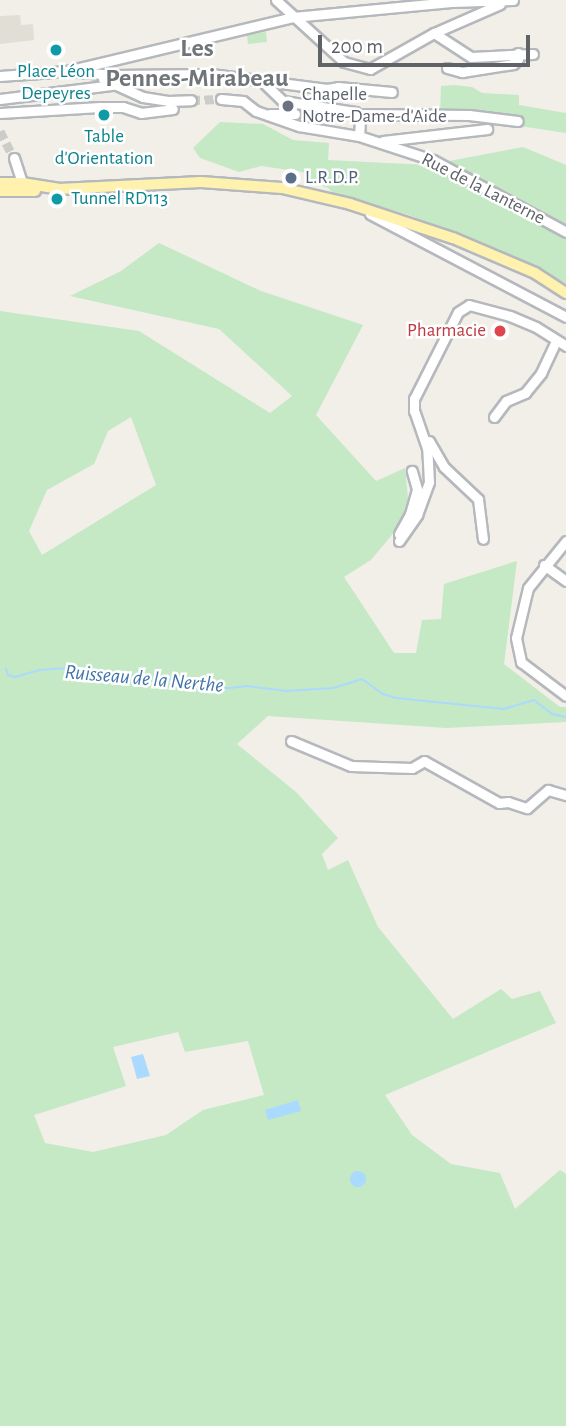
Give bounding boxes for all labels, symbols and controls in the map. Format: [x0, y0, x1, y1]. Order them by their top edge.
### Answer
scale bar [321, 21, 533, 65]
district label: Les Pennes-Mirabeau [105, 33, 289, 94]
text: 200 m [331, 36, 383, 57]
marker: Place Léon Depeyres [48, 42, 64, 58]
place label: Place Léon Depeyres [17, 61, 95, 105]
place label: Chapelle Notre-Dame-d'Aide [302, 84, 447, 128]
marker: Chapelle Notre-Dame-d'Aide [280, 98, 296, 114]
marker: Table d'Orientation [96, 107, 112, 123]
place label: Table d'Orientation [55, 126, 153, 170]
street label: Rue de la Lanterne [417, 148, 549, 230]
place label: L.R.D.P. [305, 167, 359, 189]
marker: L.R.D.P. [283, 170, 299, 186]
place label: Tunnel RD113 [71, 188, 168, 210]
marker: Tunnel RD113 [49, 191, 65, 207]
place label: Pharmacie [407, 320, 486, 342]
marker: Pharmacie [492, 323, 508, 339]
water label: Ruisseau de la Nerthe [64, 660, 224, 698]

